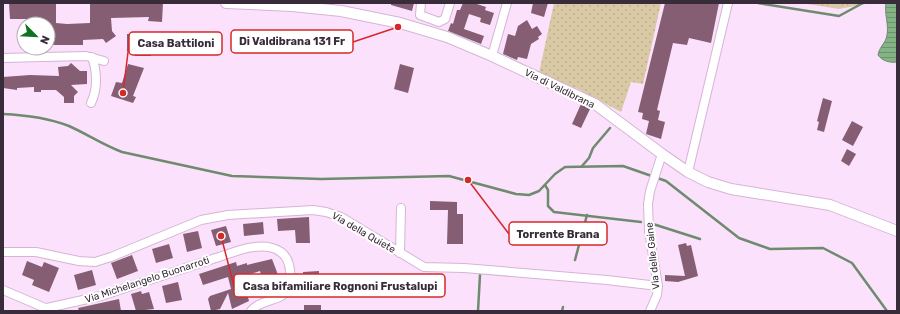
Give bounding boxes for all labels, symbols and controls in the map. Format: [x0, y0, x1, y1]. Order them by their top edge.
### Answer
north arrow [16, 16, 56, 56]
callout: Di Valdibrana 131 Fr [231, 30, 353, 53]
callout: Casa Battiloni [129, 32, 222, 55]
text: N [37, 34, 52, 46]
text: Di Valdibrana 131 Fr [239, 35, 345, 48]
text: Casa Battiloni [138, 37, 214, 50]
street label: Via di Valdibrana [523, 67, 597, 111]
street label: Via della Quiete [330, 210, 398, 256]
street label: Via delle Gaine [643, 221, 663, 290]
callout: Torrente Brana [509, 222, 607, 245]
text: Torrente Brana [517, 228, 599, 241]
street label: Via Michelangelo Buonarroti [84, 254, 211, 306]
callout: Casa bifamiliare Rognoni Frustalupi [234, 274, 445, 297]
text: Casa bifamiliare Rognoni Frustalupi [243, 280, 437, 293]

